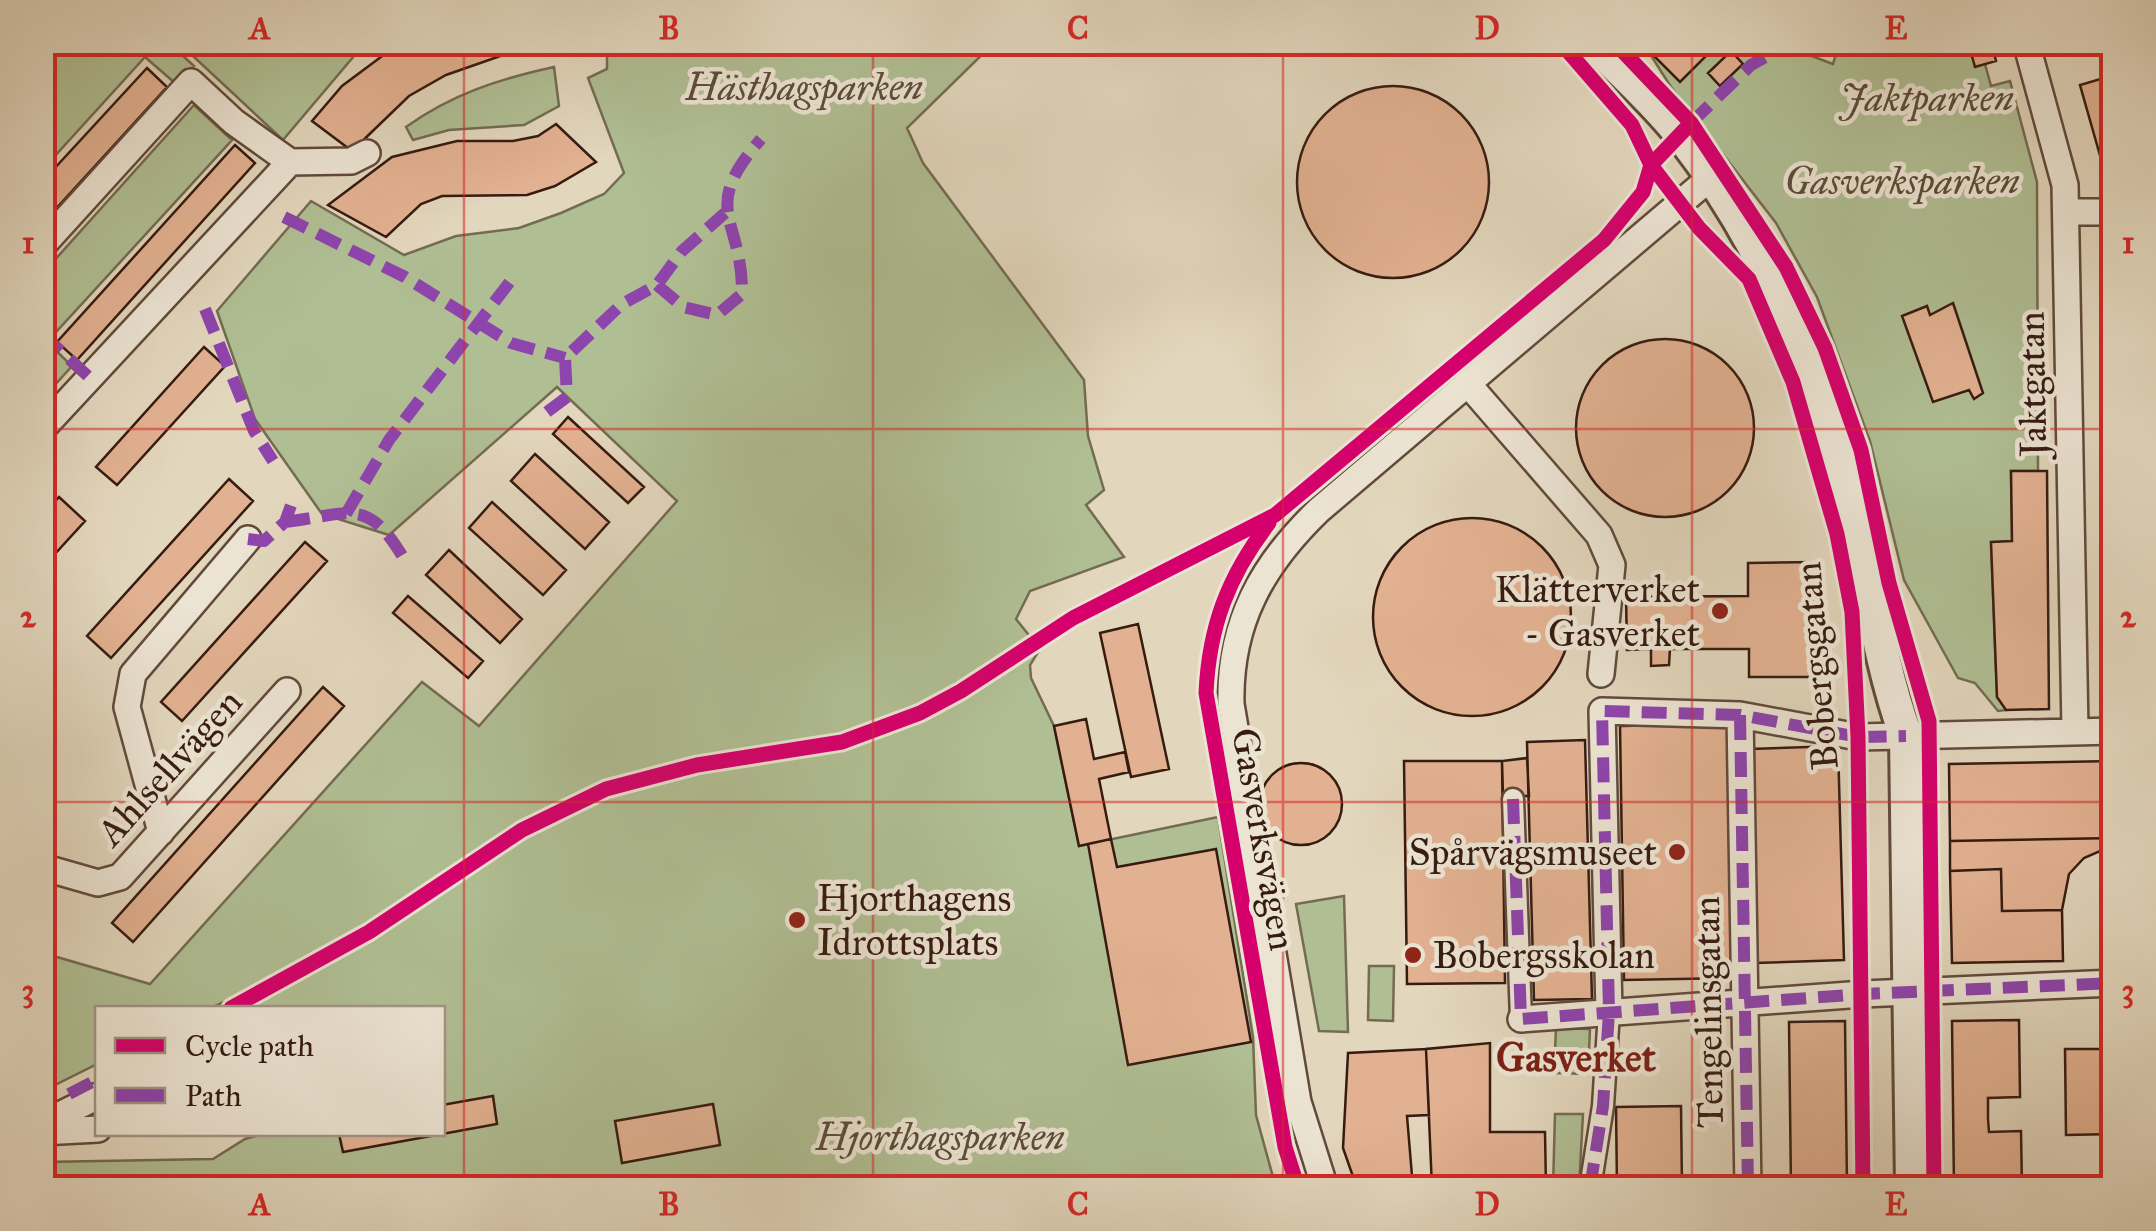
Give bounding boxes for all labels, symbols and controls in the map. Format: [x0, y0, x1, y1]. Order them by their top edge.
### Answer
text: A [247, 9, 271, 48]
text: B [658, 9, 680, 48]
text: C [1067, 9, 1089, 48]
text: D [1474, 9, 1500, 48]
text: E [1885, 9, 1908, 48]
park label: Hästhagsparken [684, 64, 923, 111]
park label: Jaktparken [1838, 75, 2014, 122]
park label: Gasverksparken [1784, 158, 2020, 205]
text: 1 [22, 223, 35, 262]
text: 1 [2122, 223, 2135, 262]
street label: Jaktgatan [2008, 311, 2057, 461]
street label: Bobergsgatan [1784, 560, 1848, 772]
place label: Klätterverket - Gasverket [1495, 566, 1700, 656]
text: 2 [20, 597, 37, 636]
text: 2 [2120, 597, 2137, 636]
marker: Klätterverket - Gasverket [1709, 600, 1731, 622]
street label: Ahlsellvägen [85, 679, 251, 856]
street label: Gasverksvägen [1222, 724, 1306, 954]
place label: Spårvägsmuseet [1409, 829, 1657, 875]
marker: Spårvägsmuseet [1666, 841, 1688, 863]
place label: Hjorthagens Idrottsplats [817, 875, 1011, 965]
street label: Tengelinsgatan [1683, 896, 1733, 1128]
marker: Hjorthagens Idrottsplats [786, 909, 808, 931]
place label: Bobergsskolan [1433, 932, 1655, 978]
marker: Bobergsskolan [1402, 944, 1424, 966]
text: 3 [22, 971, 34, 1010]
text: 3 [2122, 971, 2134, 1010]
legend [95, 1006, 445, 1136]
text: Cycle path [185, 1028, 314, 1064]
district label: Gasverket [1496, 1033, 1657, 1082]
text: Path [185, 1078, 242, 1114]
park label: Hjorthagsparken [814, 1114, 1065, 1161]
text: A [247, 1185, 271, 1224]
text: B [658, 1185, 680, 1224]
text: C [1067, 1185, 1089, 1224]
text: D [1474, 1185, 1500, 1224]
text: E [1885, 1185, 1908, 1224]

